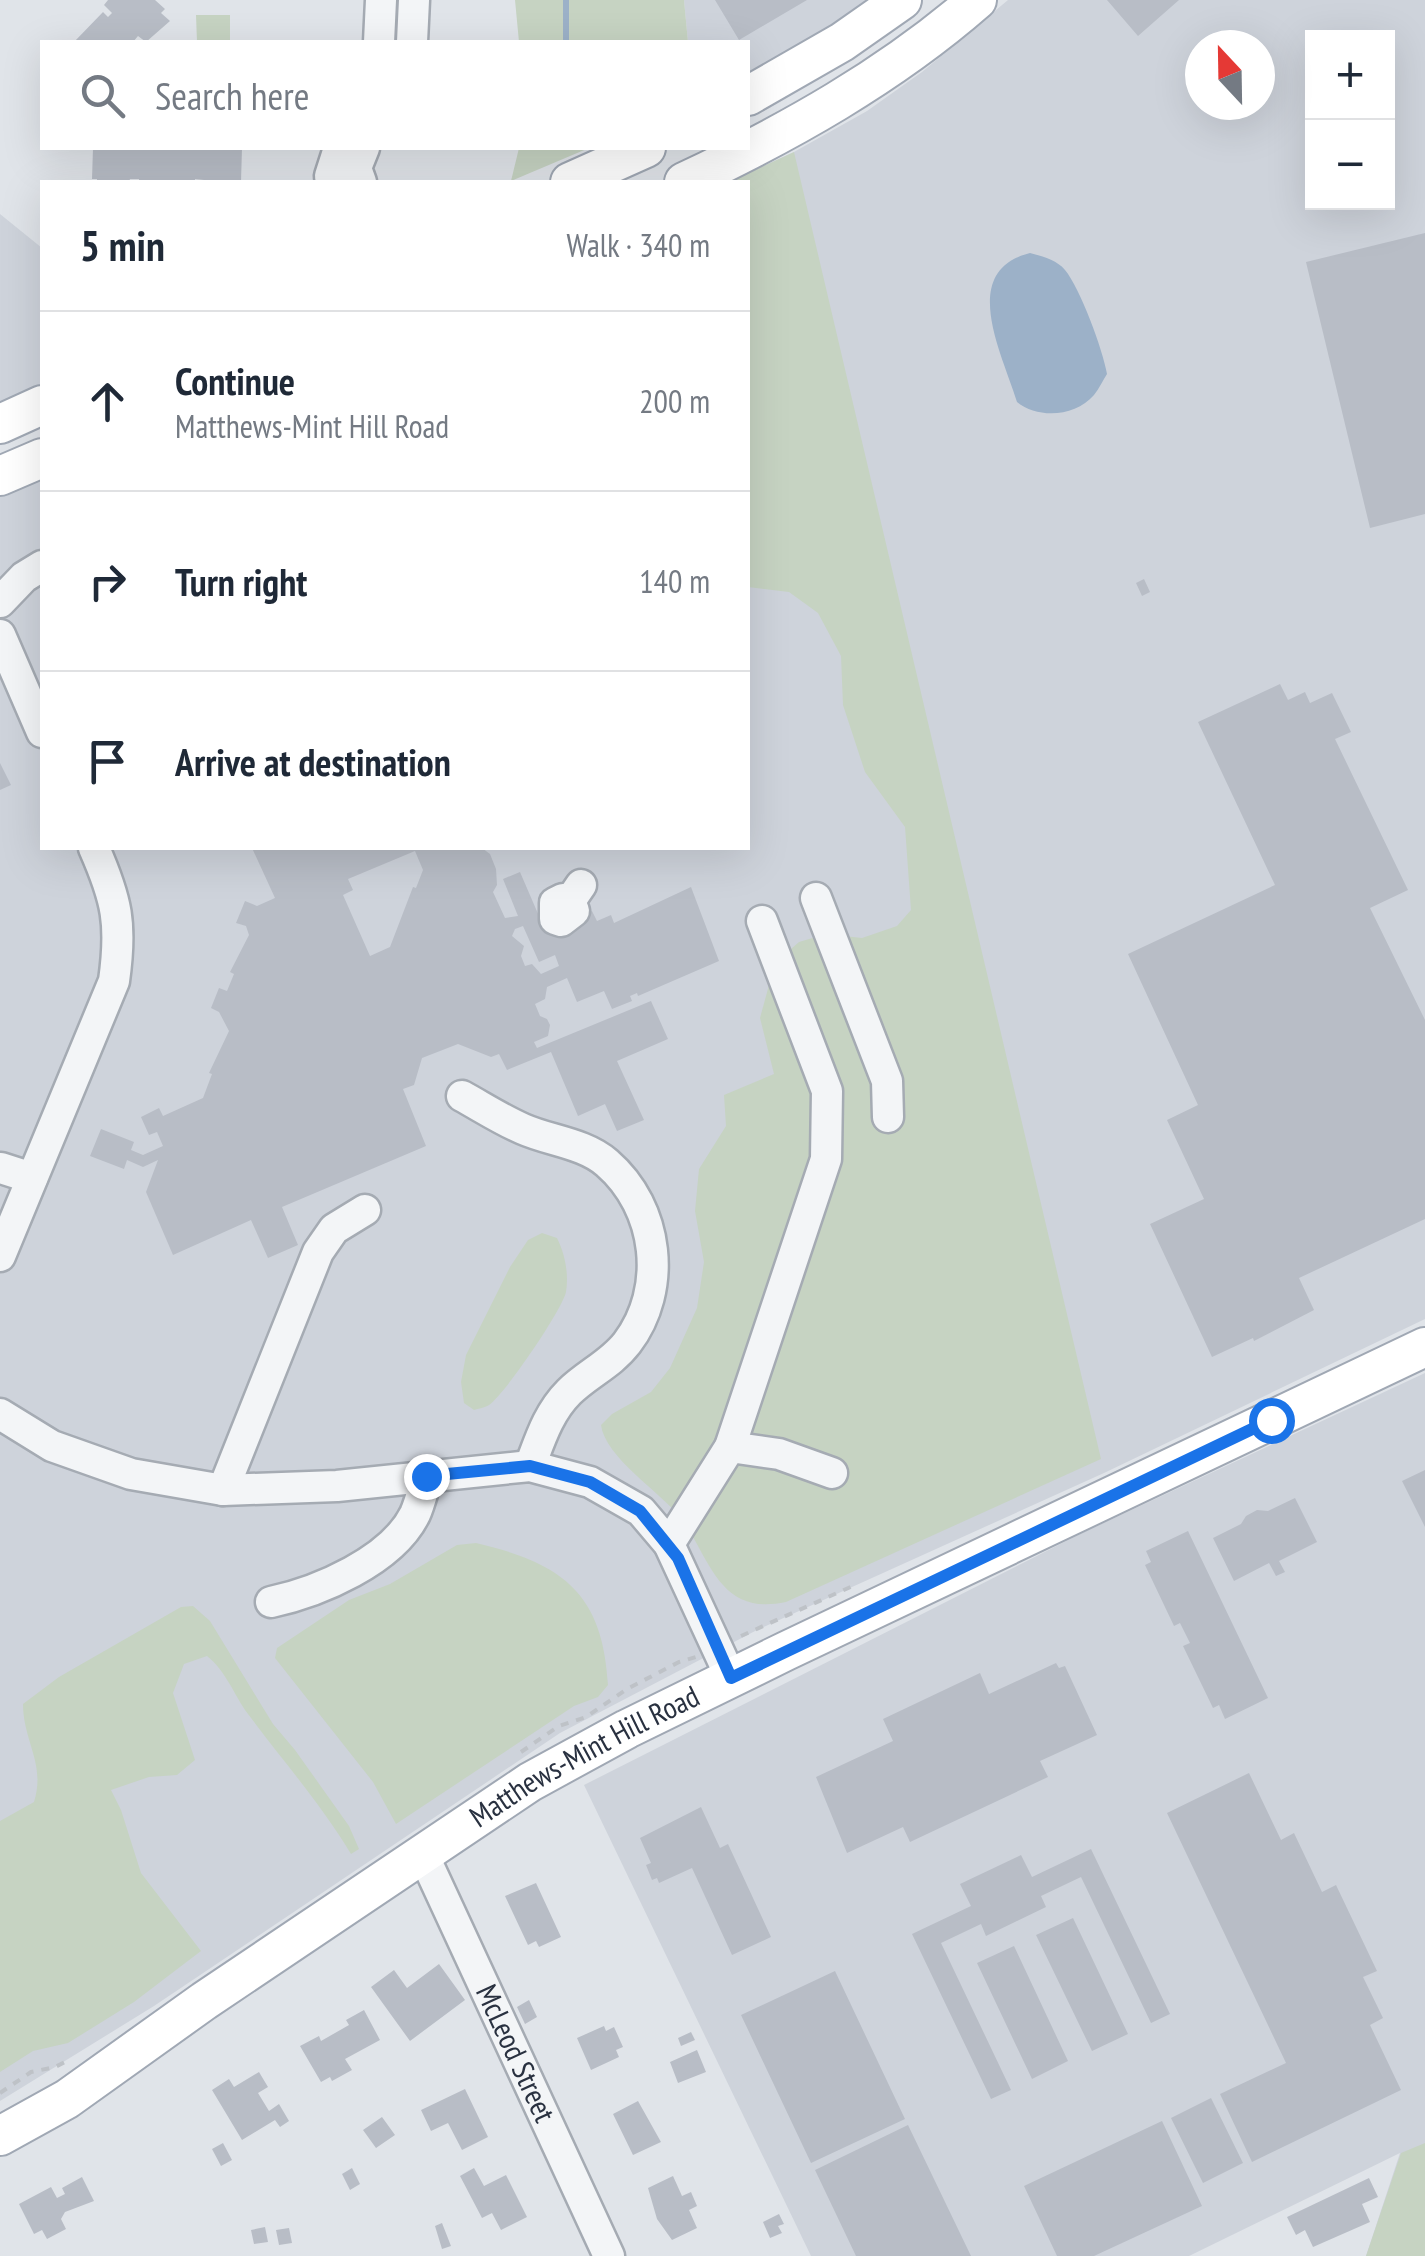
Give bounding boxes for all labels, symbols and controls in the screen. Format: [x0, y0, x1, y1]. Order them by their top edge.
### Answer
north arrow [1185, 30, 1275, 120]
map controls [1305, 30, 1395, 210]
button: + [1305, 30, 1395, 120]
search box [40, 40, 750, 150]
icon: search [75, 68, 130, 123]
text: Search here [155, 71, 309, 120]
button: − [1305, 120, 1395, 210]
text: 5 min [80, 218, 165, 273]
text: Walk · 340 m [566, 224, 710, 266]
text: Continue [175, 356, 295, 405]
icon: ahead [80, 374, 135, 429]
text: 200 m [639, 380, 710, 422]
text: Matthews-Mint Hill Road [175, 405, 449, 447]
icon: right [80, 554, 135, 609]
text: Turn right [175, 557, 307, 606]
text: 140 m [639, 560, 710, 602]
icon: arrive [80, 734, 135, 789]
text: Arrive at destination [175, 737, 451, 786]
route start [1249, 1398, 1295, 1444]
route end [404, 1454, 450, 1500]
street label: Matthews-Mint Hill Road [462, 1676, 705, 1835]
street label: McLeod Street [468, 1978, 566, 2129]

